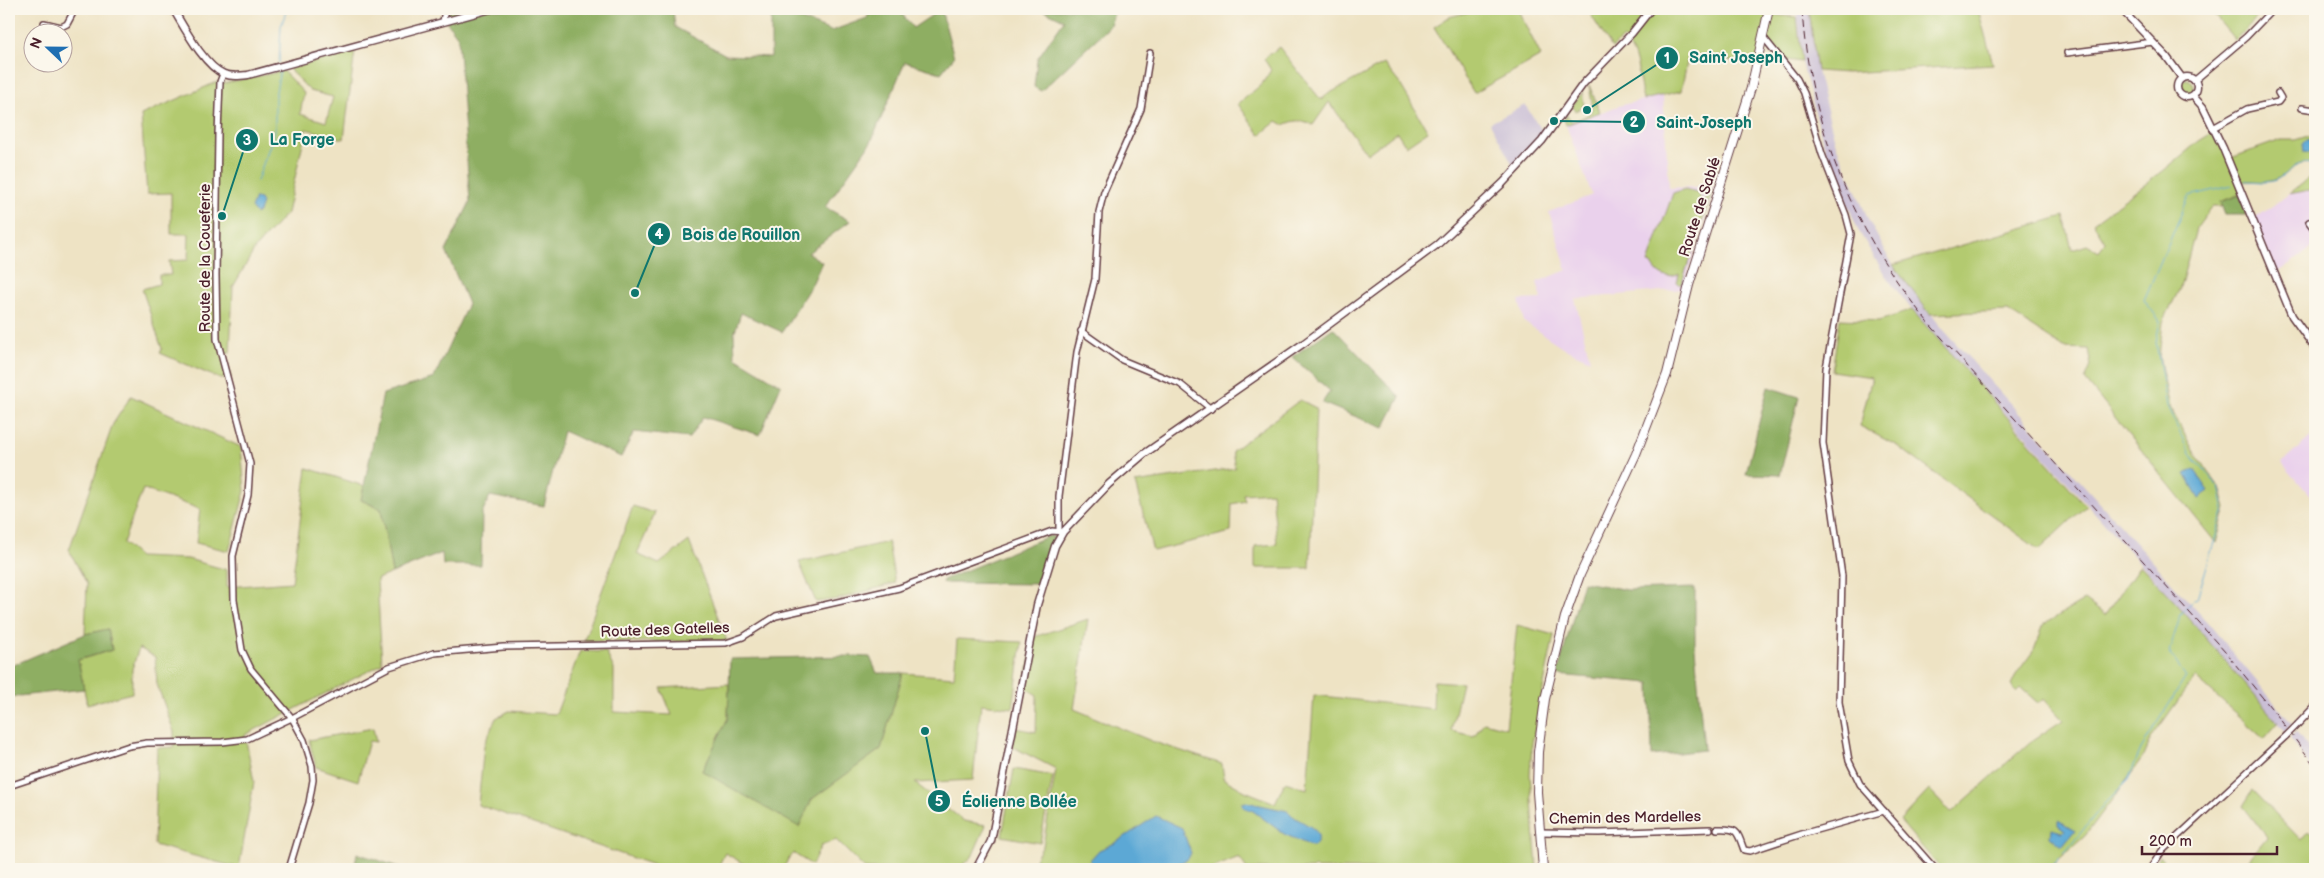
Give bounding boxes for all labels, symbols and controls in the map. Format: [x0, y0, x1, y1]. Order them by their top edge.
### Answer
north arrow [22, 22, 72, 72]
text: N [27, 35, 46, 51]
callout: Saint Joseph [1654, 42, 1793, 73]
text: 1 [1664, 49, 1670, 68]
text: Saint Joseph [1689, 49, 1783, 68]
callout: Saint-Joseph [1621, 107, 1762, 138]
text: 2 [1630, 113, 1639, 132]
text: Saint-Joseph [1656, 114, 1752, 133]
callout: La Forge [235, 124, 345, 155]
text: 3 [243, 131, 252, 150]
text: La Forge [269, 131, 335, 150]
street label: Route de Sablé [1675, 155, 1725, 259]
street label: Route de la Coueferie [196, 183, 215, 332]
callout: Bois de Rouillon [647, 219, 810, 250]
text: 4 [655, 225, 664, 244]
text: Bois de Rouillon [682, 226, 800, 245]
street label: Route des Gatelles [600, 618, 730, 642]
callout: Éolienne Bollée [926, 785, 1086, 816]
text: Éolienne Bollée [961, 790, 1077, 812]
text: 5 [935, 792, 944, 811]
street label: Chemin des Mardelles [1549, 807, 1702, 829]
scale bar [2142, 823, 2276, 855]
text: 200 m [2149, 832, 2192, 851]

